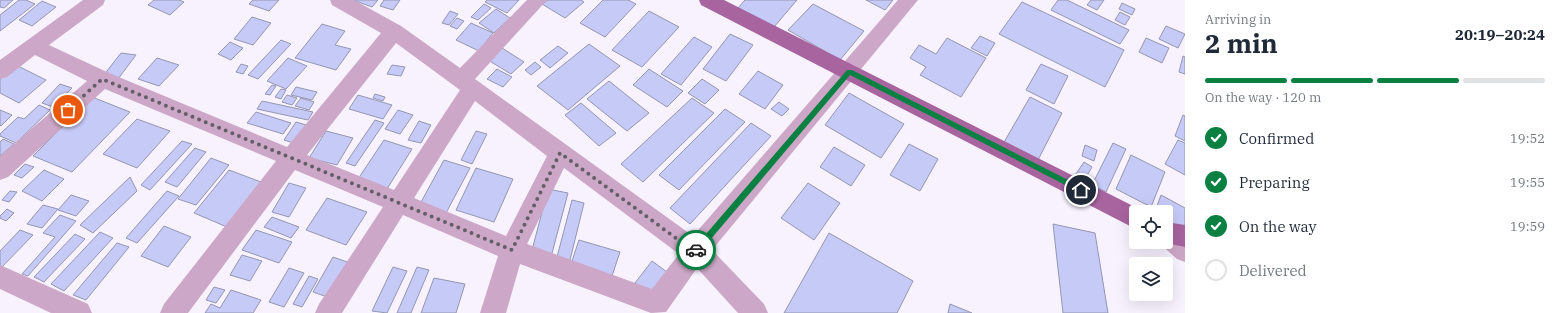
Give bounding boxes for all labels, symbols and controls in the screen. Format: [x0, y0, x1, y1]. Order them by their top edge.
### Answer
text: Arriving in [1205, 11, 1271, 28]
text: 20:19–20:24 [1455, 25, 1545, 44]
text: 2 min [1205, 26, 1278, 60]
text: On the way · 120 m [1205, 89, 1321, 106]
pin [51, 93, 85, 127]
icon: bag [57, 99, 79, 121]
icon: check [1205, 127, 1227, 149]
text: Confirmed [1239, 129, 1314, 148]
text: 19:52 [1510, 130, 1545, 147]
icon: check [1205, 171, 1227, 193]
pin [1064, 173, 1098, 207]
text: Preparing [1239, 173, 1310, 192]
text: 19:55 [1510, 174, 1545, 191]
icon: home [1070, 179, 1092, 201]
map controls [1129, 205, 1173, 301]
button: locate [1129, 205, 1173, 249]
icon: check [1205, 215, 1227, 237]
text: On the way [1239, 217, 1317, 236]
text: 19:59 [1510, 218, 1545, 235]
courier [676, 230, 716, 270]
icon: car [685, 239, 707, 261]
button: layers [1129, 257, 1173, 301]
text: Delivered [1239, 261, 1307, 280]

